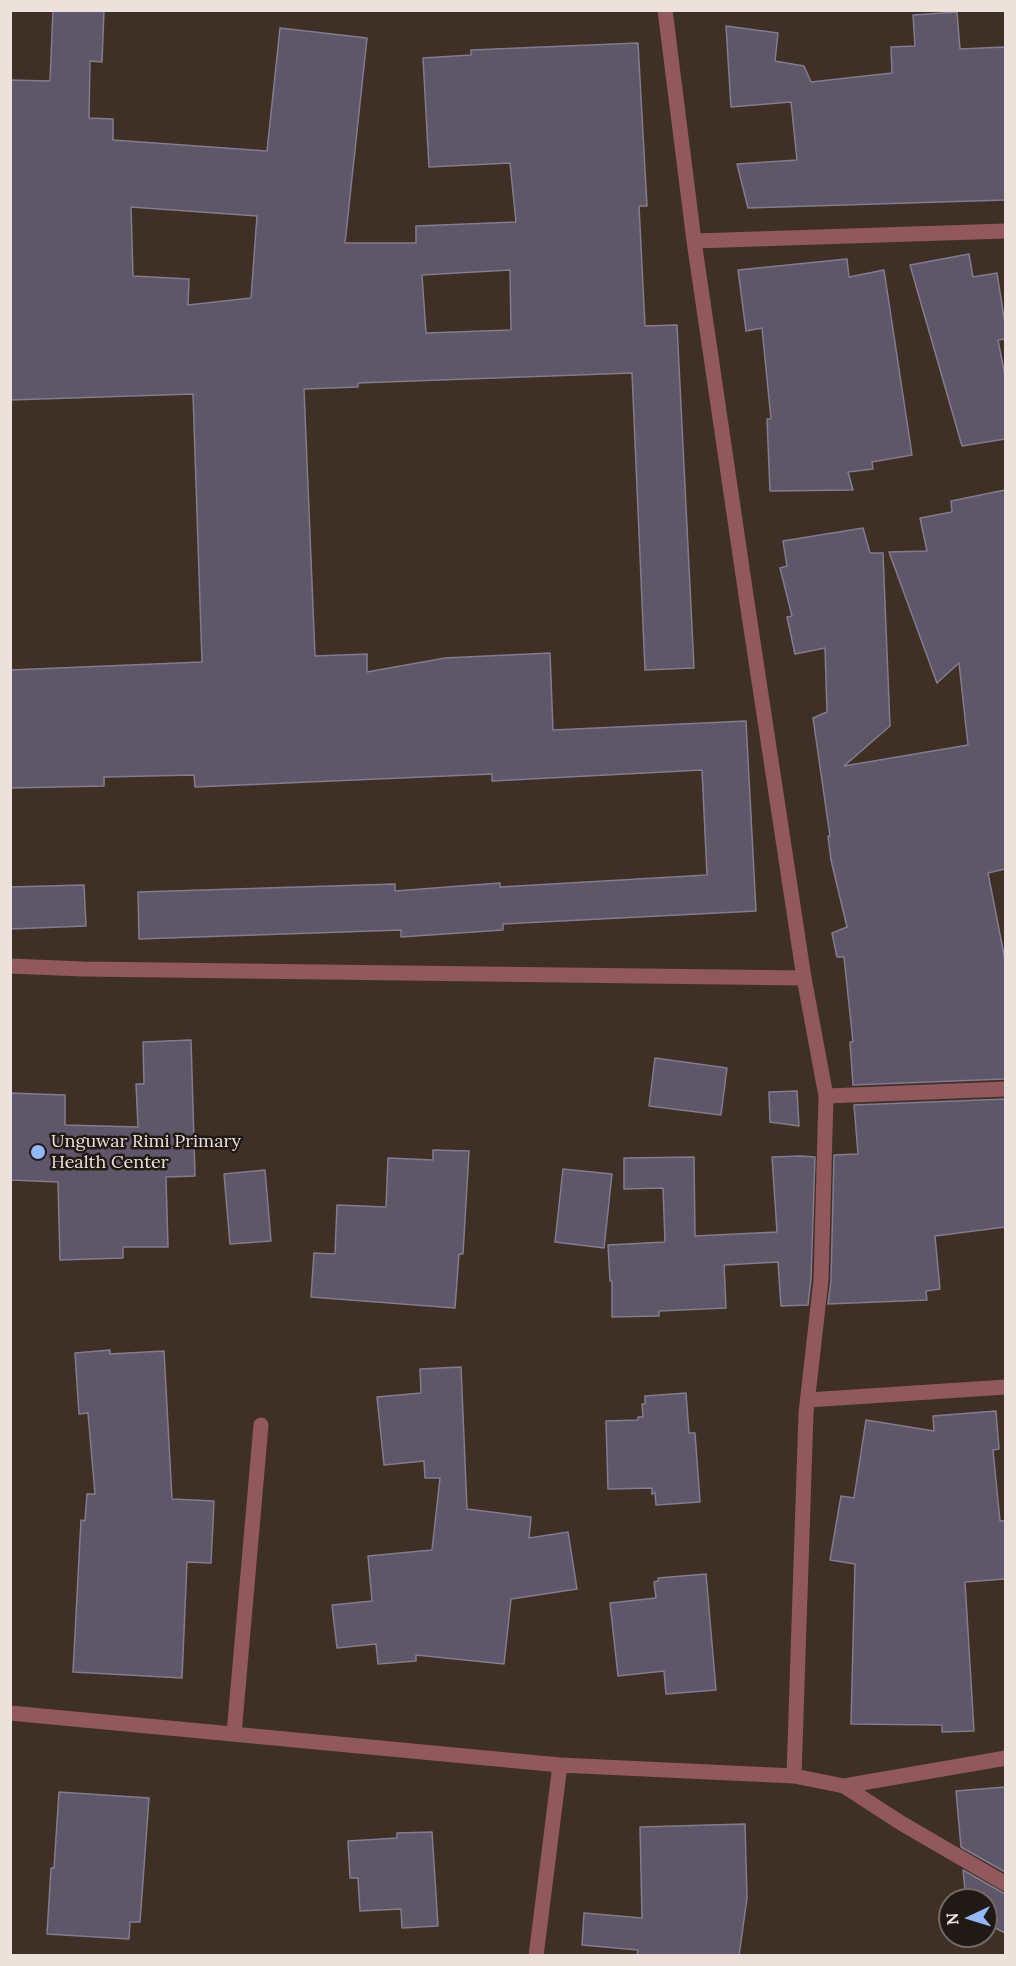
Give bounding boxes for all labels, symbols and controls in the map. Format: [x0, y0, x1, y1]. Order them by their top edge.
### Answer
place label: Unguwar Rimi Primary Health Center [51, 1131, 241, 1174]
marker: Unguwar Rimi Primary Health Center [29, 1143, 47, 1161]
north arrow [938, 1888, 998, 1948]
text: N [942, 1912, 962, 1926]

